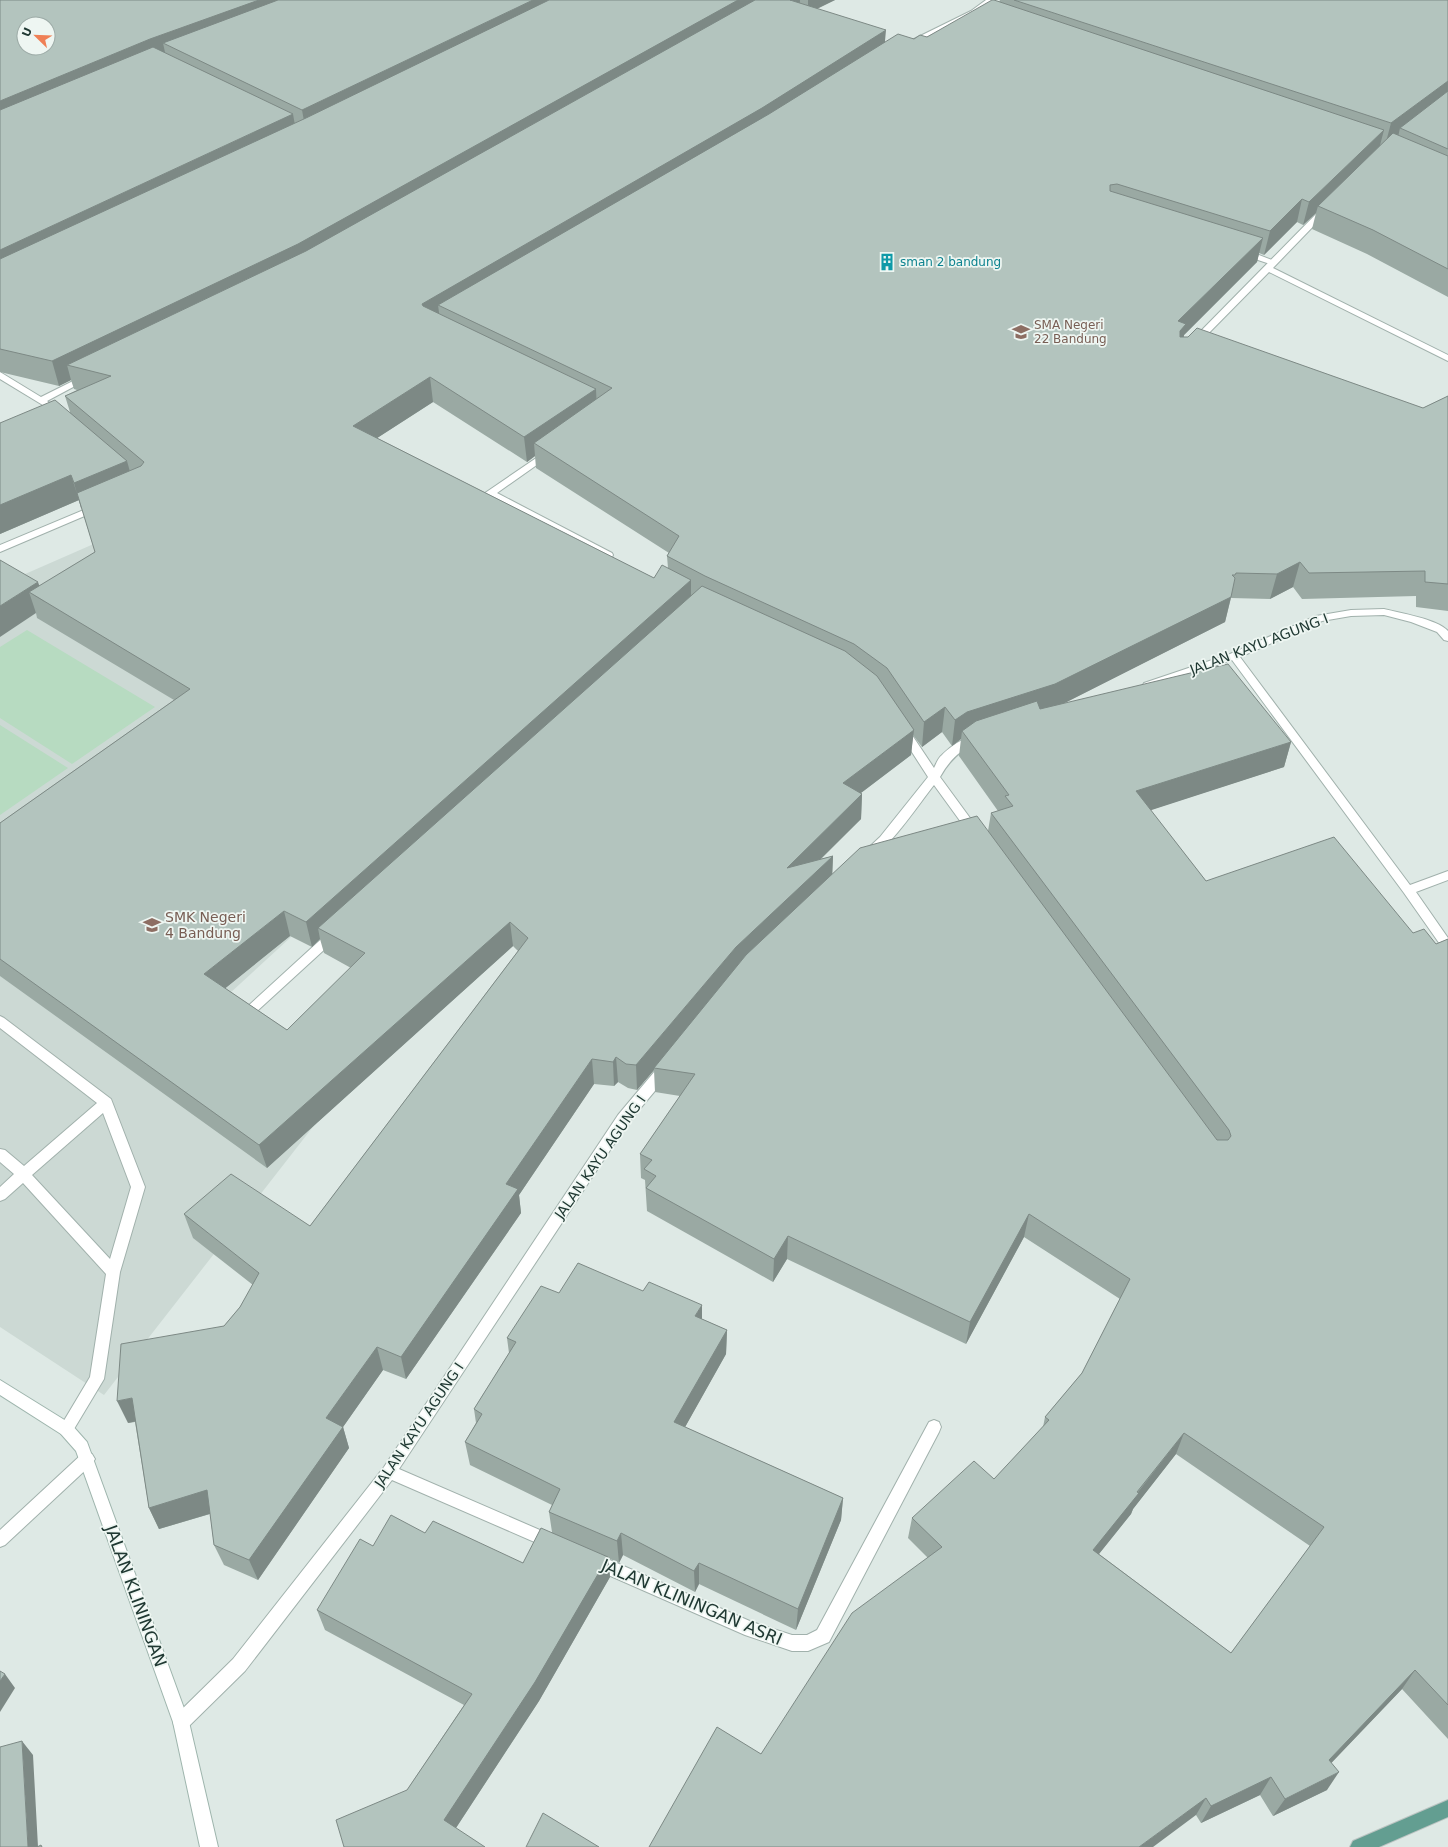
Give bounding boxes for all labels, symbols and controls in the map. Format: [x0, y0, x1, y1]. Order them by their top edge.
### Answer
north arrow [16, 16, 56, 56]
text: U [20, 26, 35, 39]
building icon: sman 2 bandung [877, 252, 897, 272]
place label: sman 2 bandung [900, 255, 1001, 269]
place label: SMA Negeri 22 Bandung [1034, 318, 1107, 346]
school or university icon: SMA Negeri 22 Bandung [1011, 322, 1031, 342]
street label: JALAN KAYU AGUNG I [1187, 610, 1331, 678]
place label: SMK Negeri 4 Bandung [165, 909, 246, 941]
school or university icon: SMK Negeri 4 Bandung [142, 915, 162, 935]
street label: JALAN KAYU AGUNG I [551, 1092, 649, 1223]
street label: JALAN KAYU AGUNG I [371, 1360, 467, 1491]
street label: JALAN KLININGAN [101, 1521, 171, 1670]
street label: JALAN KLININGAN ASRI [598, 1554, 785, 1649]

